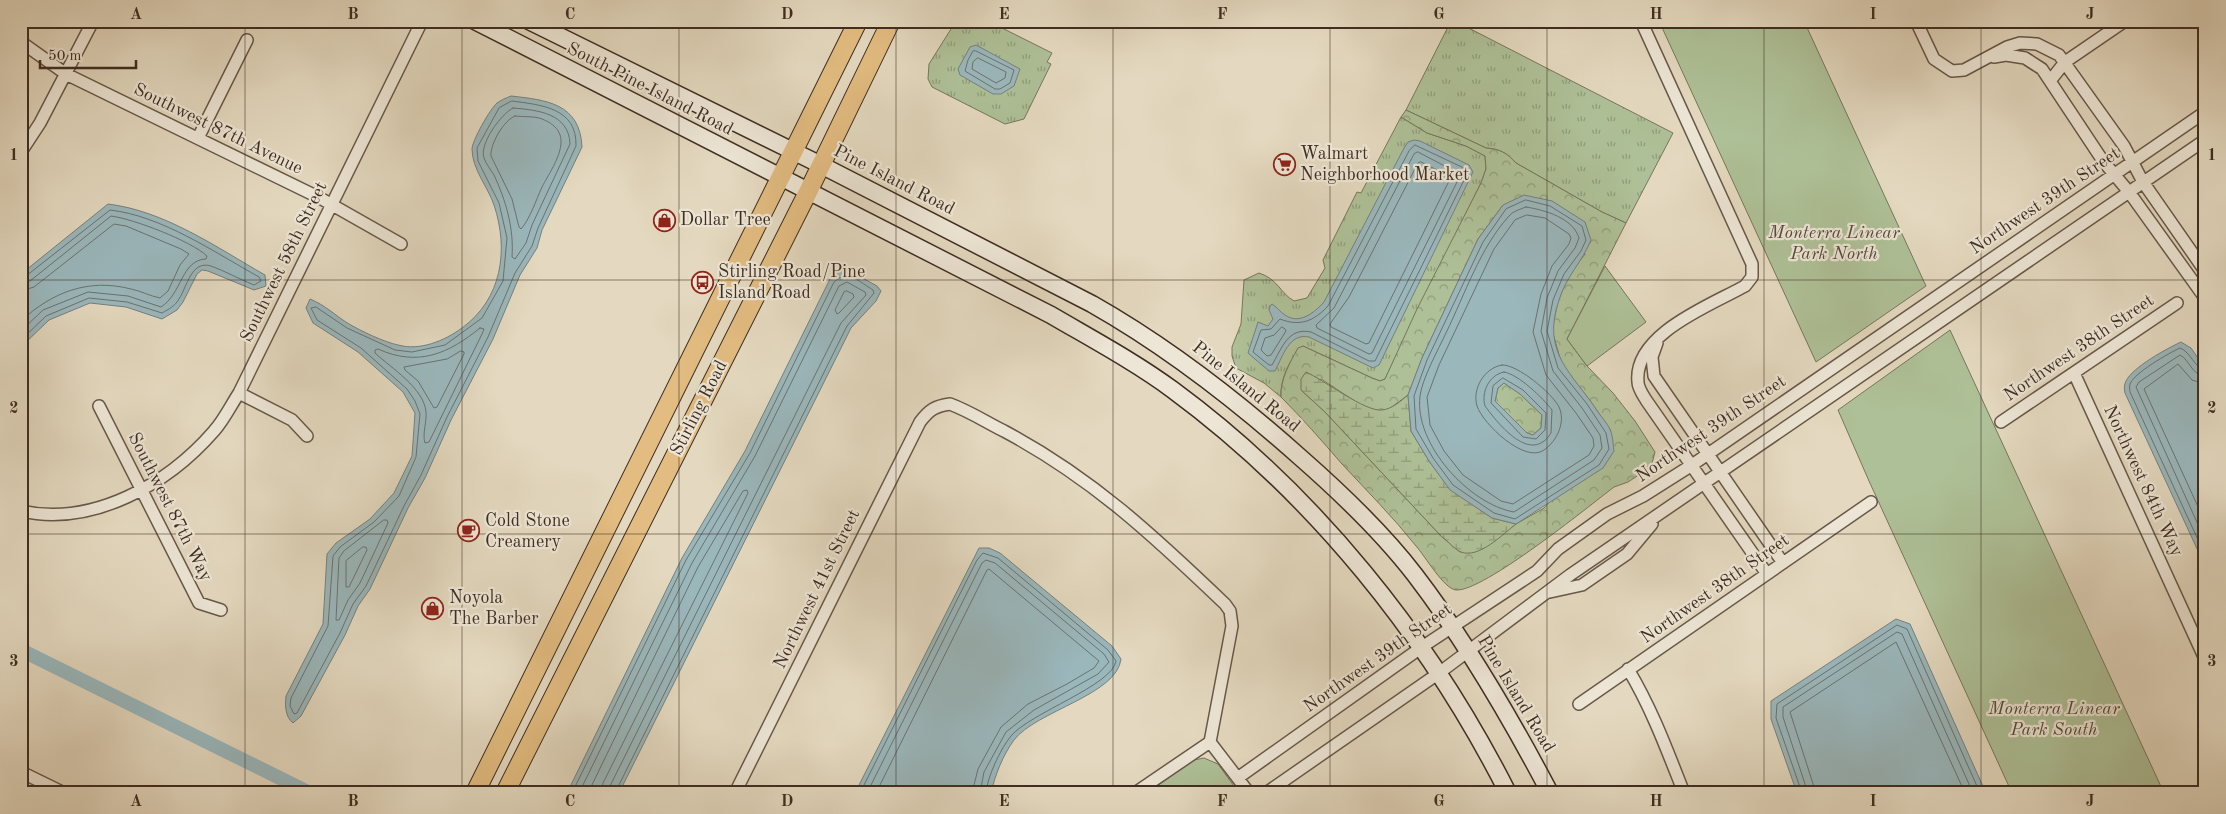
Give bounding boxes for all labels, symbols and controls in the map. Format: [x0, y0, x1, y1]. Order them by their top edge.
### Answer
text: A [130, 7, 142, 23]
text: B [347, 7, 359, 23]
text: C [565, 7, 575, 23]
text: D [781, 7, 793, 23]
text: E [998, 7, 1010, 23]
text: F [1217, 7, 1228, 23]
text: G [1433, 7, 1445, 23]
text: H [1649, 7, 1663, 23]
text: I [1869, 7, 1877, 23]
text: J [2086, 7, 2095, 23]
scale bar [40, 38, 136, 70]
street label: South Pine Island Road [564, 39, 736, 139]
text: 50 m [48, 49, 82, 64]
street label: Southwest 87th Avenue [131, 80, 305, 178]
street label: Pine Island Road [831, 142, 957, 218]
street label: Northwest 39th Street [1967, 144, 2123, 258]
place label: Walmart Neighborhood Market [1300, 145, 1469, 184]
text: 1 [9, 148, 19, 164]
text: 1 [2207, 148, 2217, 164]
supermarket icon: Walmart Neighborhood Market [1272, 152, 1296, 176]
street label: Southwest 58th Street [237, 179, 331, 345]
shop icon: Dollar Tree [652, 208, 676, 232]
place label: Dollar Tree [680, 211, 771, 229]
park label: Monterra Linear Park North [1767, 224, 1901, 263]
place label: Stirling Road/Pine Island Road [718, 263, 865, 302]
bus stop icon: Stirling Road/Pine Island Road [690, 270, 714, 294]
street label: Northwest 38th Street [2001, 291, 2157, 405]
street label: Pine Island Road [1189, 338, 1303, 436]
street label: Stirling Road [667, 358, 731, 458]
street label: Northwest 39th Street [1633, 372, 1789, 486]
text: 2 [9, 401, 19, 417]
text: 2 [2207, 401, 2217, 417]
street label: Northwest 84th Way [2100, 403, 2186, 560]
street label: Southwest 87th Way [125, 430, 216, 585]
street label: Northwest 41st Street [771, 507, 863, 671]
place label: Cold Stone Creamery [485, 512, 570, 551]
cafe icon: Cold Stone Creamery [457, 519, 481, 543]
street label: Northwest 38th Street [1638, 531, 1792, 647]
place label: Noyola The Barber [449, 589, 539, 628]
shop icon: Noyola The Barber [421, 596, 445, 620]
street label: Northwest 39th Street [1301, 600, 1455, 716]
street label: Pine Island Road [1474, 632, 1558, 756]
text: 3 [9, 654, 19, 670]
text: 3 [2207, 654, 2217, 670]
park label: Monterra Linear Park South [1987, 700, 2121, 739]
text: A [130, 794, 142, 810]
text: B [347, 794, 359, 810]
text: C [565, 794, 575, 810]
text: D [781, 794, 793, 810]
text: E [998, 794, 1010, 810]
text: F [1217, 794, 1228, 810]
text: G [1433, 794, 1445, 810]
text: H [1649, 794, 1663, 810]
text: I [1869, 794, 1877, 810]
text: J [2086, 794, 2095, 810]

